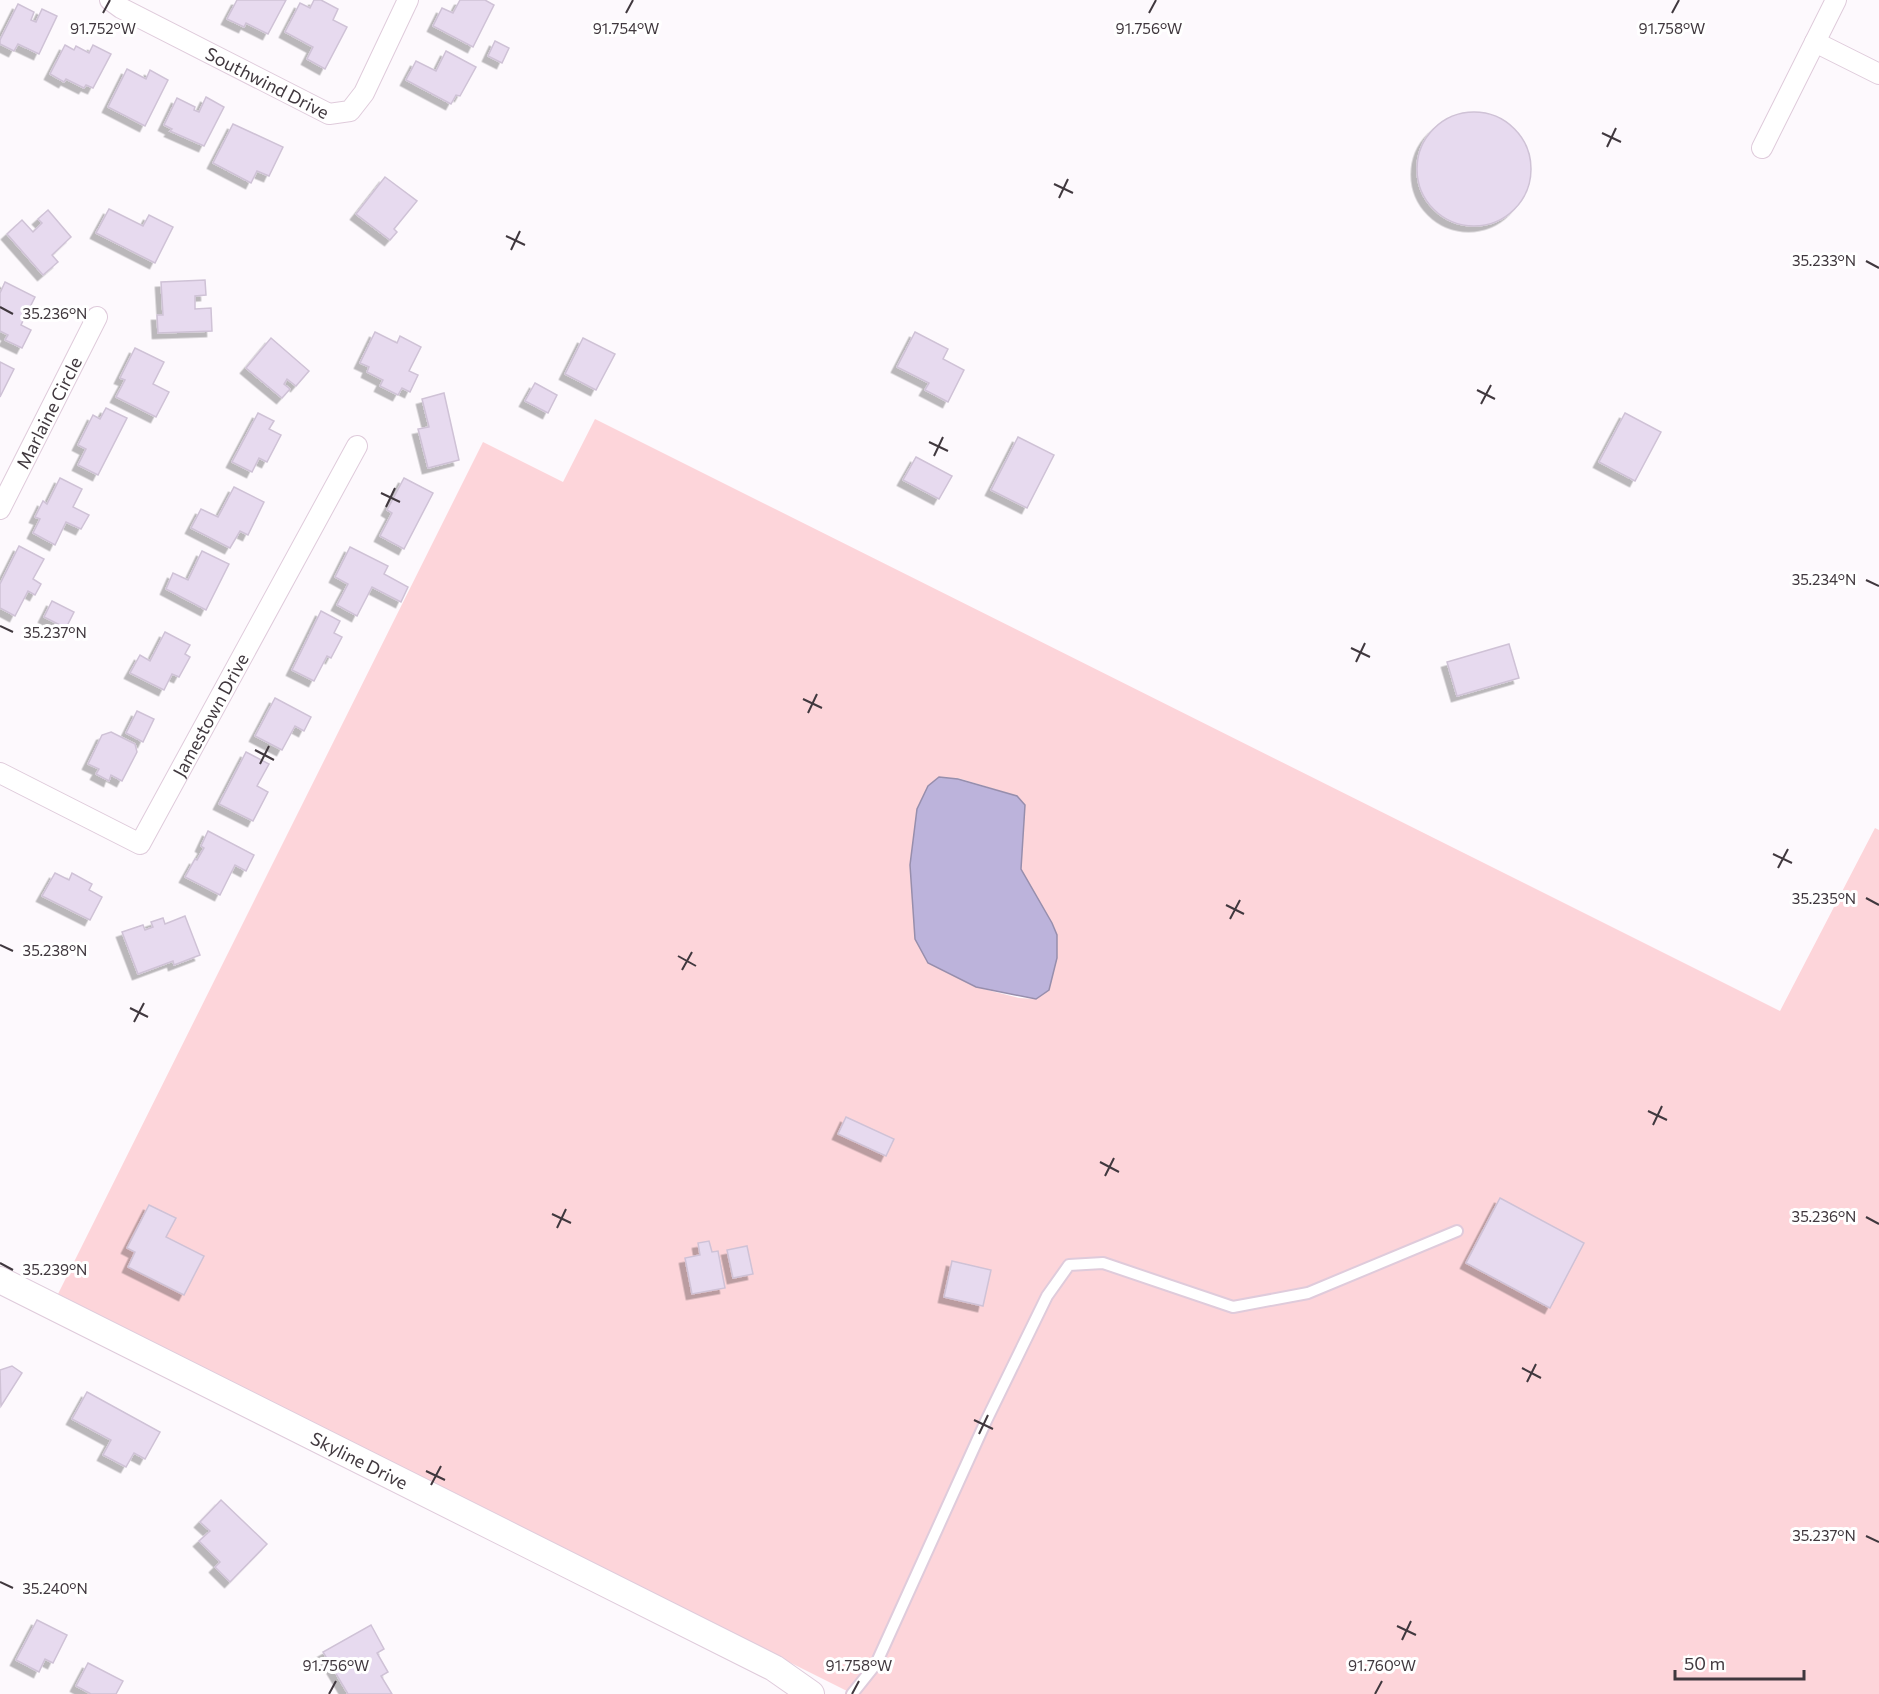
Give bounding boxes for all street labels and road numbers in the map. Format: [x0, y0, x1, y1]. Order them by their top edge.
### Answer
street label: Southwind Drive [202, 42, 333, 123]
street label: Marlaine Circle [11, 353, 86, 472]
street label: Jamestown Drive [168, 649, 253, 781]
street label: Skyline Drive [307, 1427, 412, 1494]

